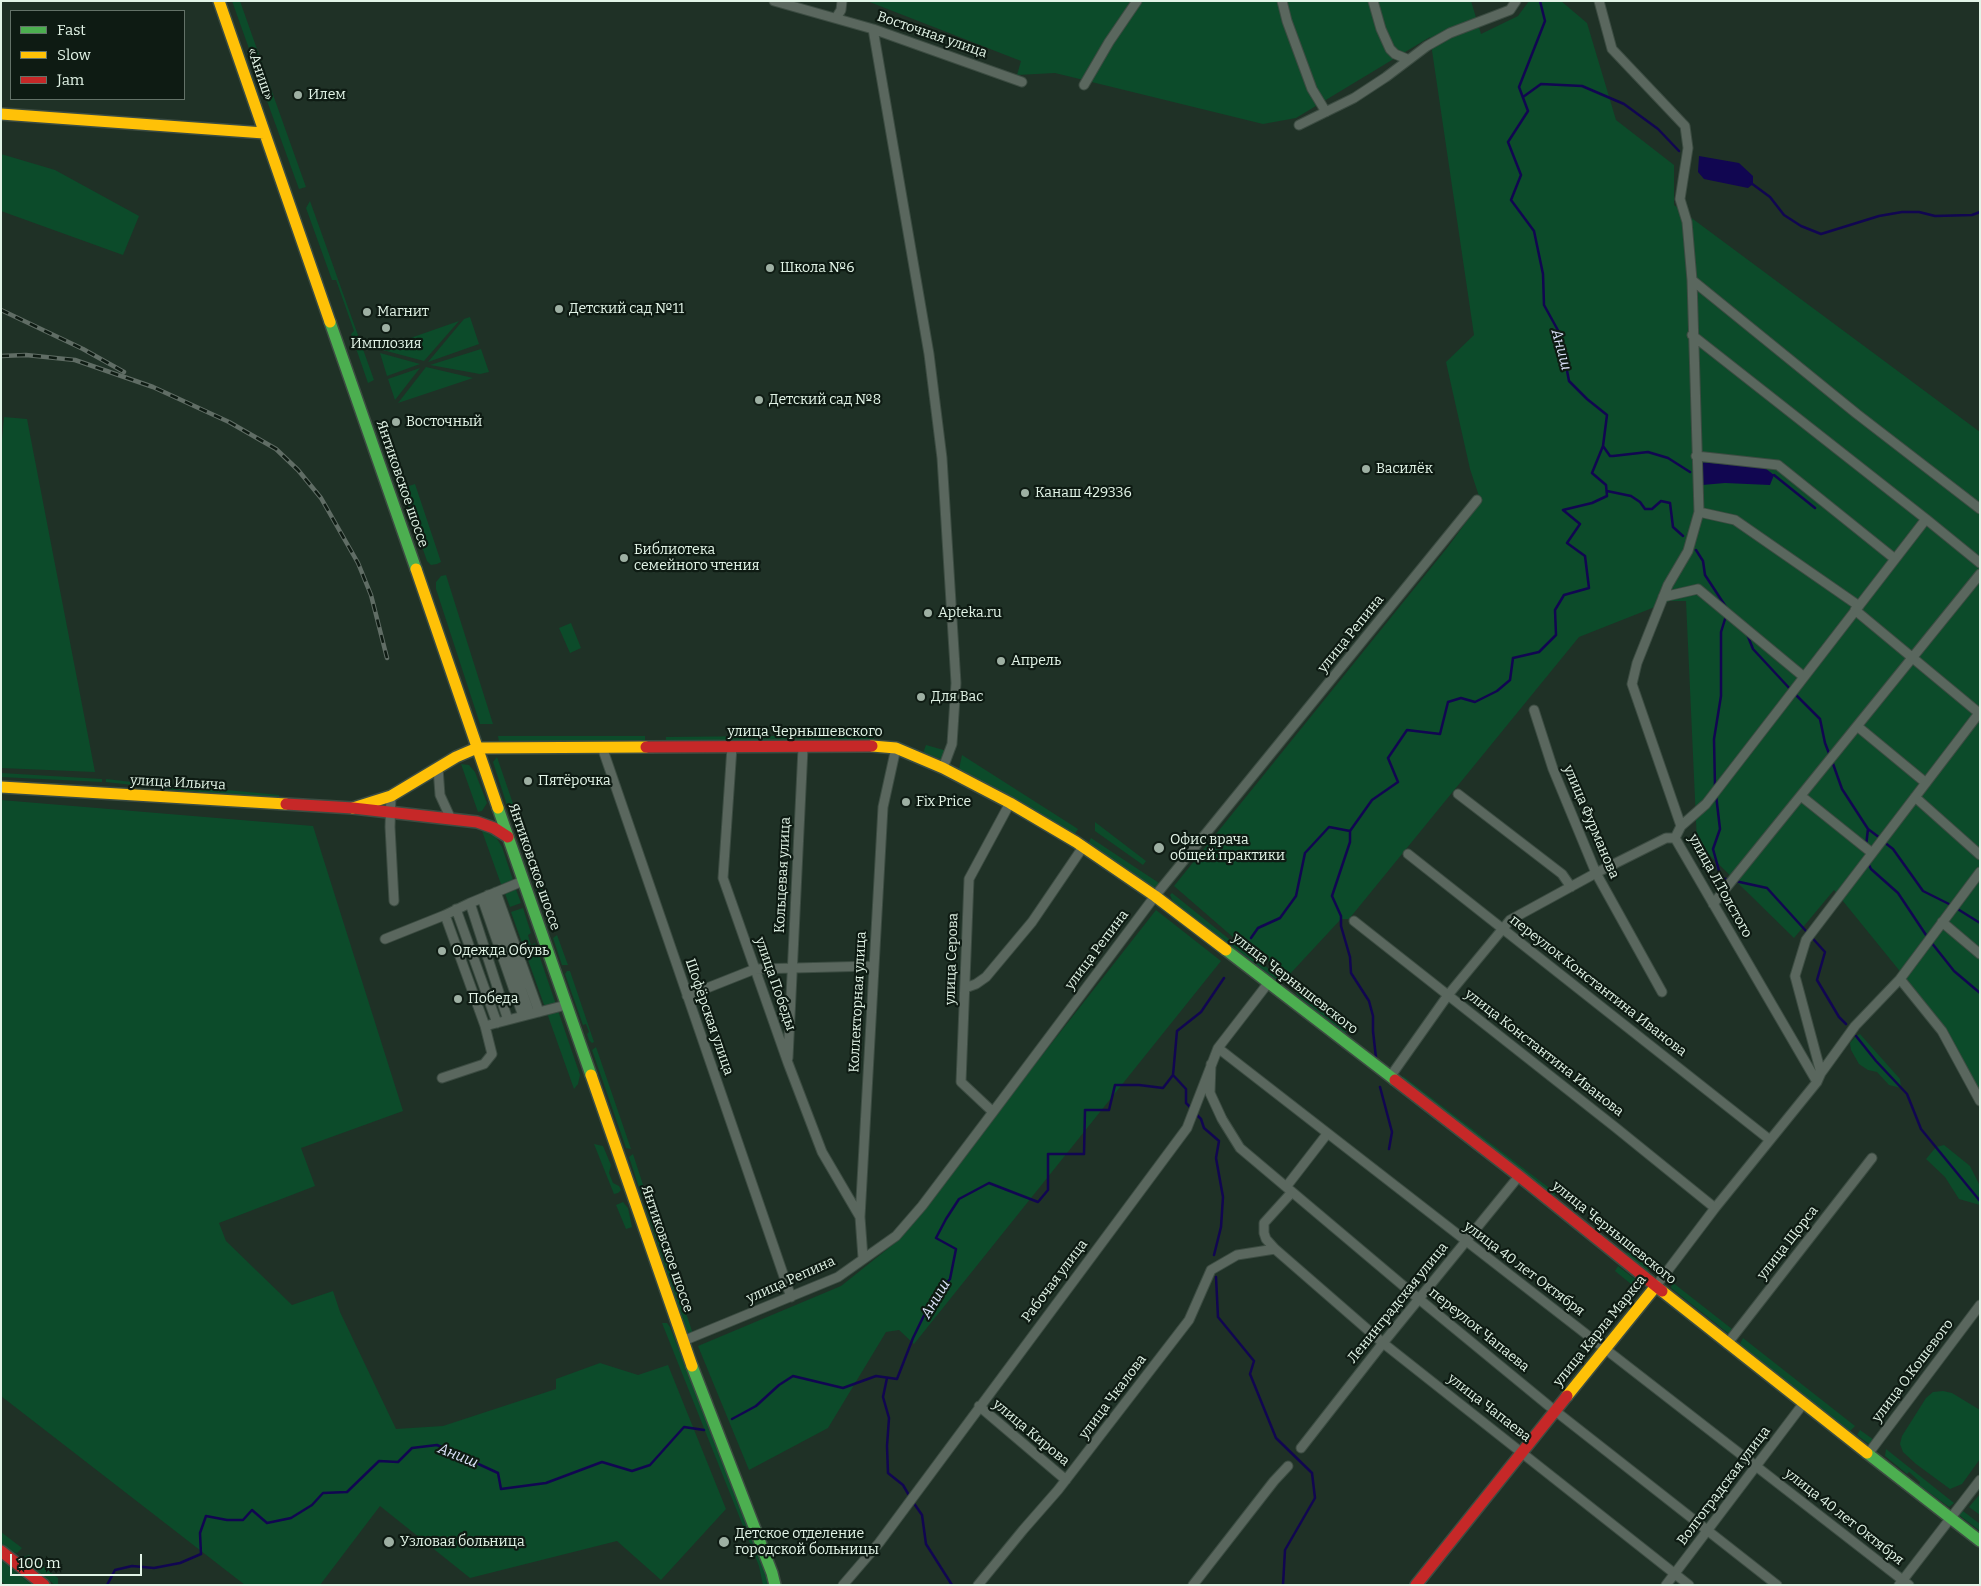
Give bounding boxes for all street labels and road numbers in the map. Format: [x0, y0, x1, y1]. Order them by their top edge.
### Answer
street label: Восточная улица [875, 8, 989, 62]
street label: «Аниш» [243, 46, 277, 102]
street label: Янтиковское шоссе [372, 418, 432, 550]
street label: улица Репина [1315, 592, 1387, 676]
street label: улица Чернышевского [727, 724, 883, 740]
street label: улица Фурманова [1559, 763, 1623, 881]
street label: улица Ильича [130, 772, 226, 794]
street label: Янтиковское шоссе [504, 801, 564, 933]
street label: Кольцевая улица [772, 816, 794, 934]
street label: улица Л.Толстого [1685, 831, 1755, 941]
street label: улица Репина [1062, 907, 1132, 993]
street label: переулок Константина Иванова [1506, 912, 1690, 1060]
street label: улица Серова [942, 913, 962, 1005]
street label: улица Чернышевского [1229, 930, 1361, 1038]
street label: Коллекторная улица [846, 931, 870, 1073]
street label: улица Победы [751, 935, 799, 1033]
street label: Шофёрская улица [681, 956, 737, 1078]
street label: улица Константина Иванова [1461, 986, 1627, 1120]
street label: улица Чернышевского [1548, 1178, 1680, 1288]
street label: Янтиковское шоссе [637, 1183, 697, 1315]
street label: улица Щорса [1754, 1203, 1822, 1283]
street label: улица 40 лет Октября [1460, 1218, 1588, 1320]
street label: Рабочая улица [1018, 1236, 1092, 1326]
street label: Ленинградская улица [1344, 1239, 1452, 1367]
street label: улица Репина [744, 1253, 838, 1307]
street label: улица Карла Маркса [1550, 1272, 1650, 1390]
street label: переулок Чапаева [1426, 1284, 1532, 1376]
street label: улица О.Кошевого [1869, 1316, 1957, 1426]
street label: улица Чкалова [1076, 1351, 1150, 1443]
street label: улица Чапаева [1444, 1370, 1534, 1446]
street label: улица Кирова [989, 1396, 1073, 1470]
street label: Волгоградская улица [1674, 1423, 1774, 1549]
street label: улица 40 лет Октября [1781, 1465, 1907, 1569]

